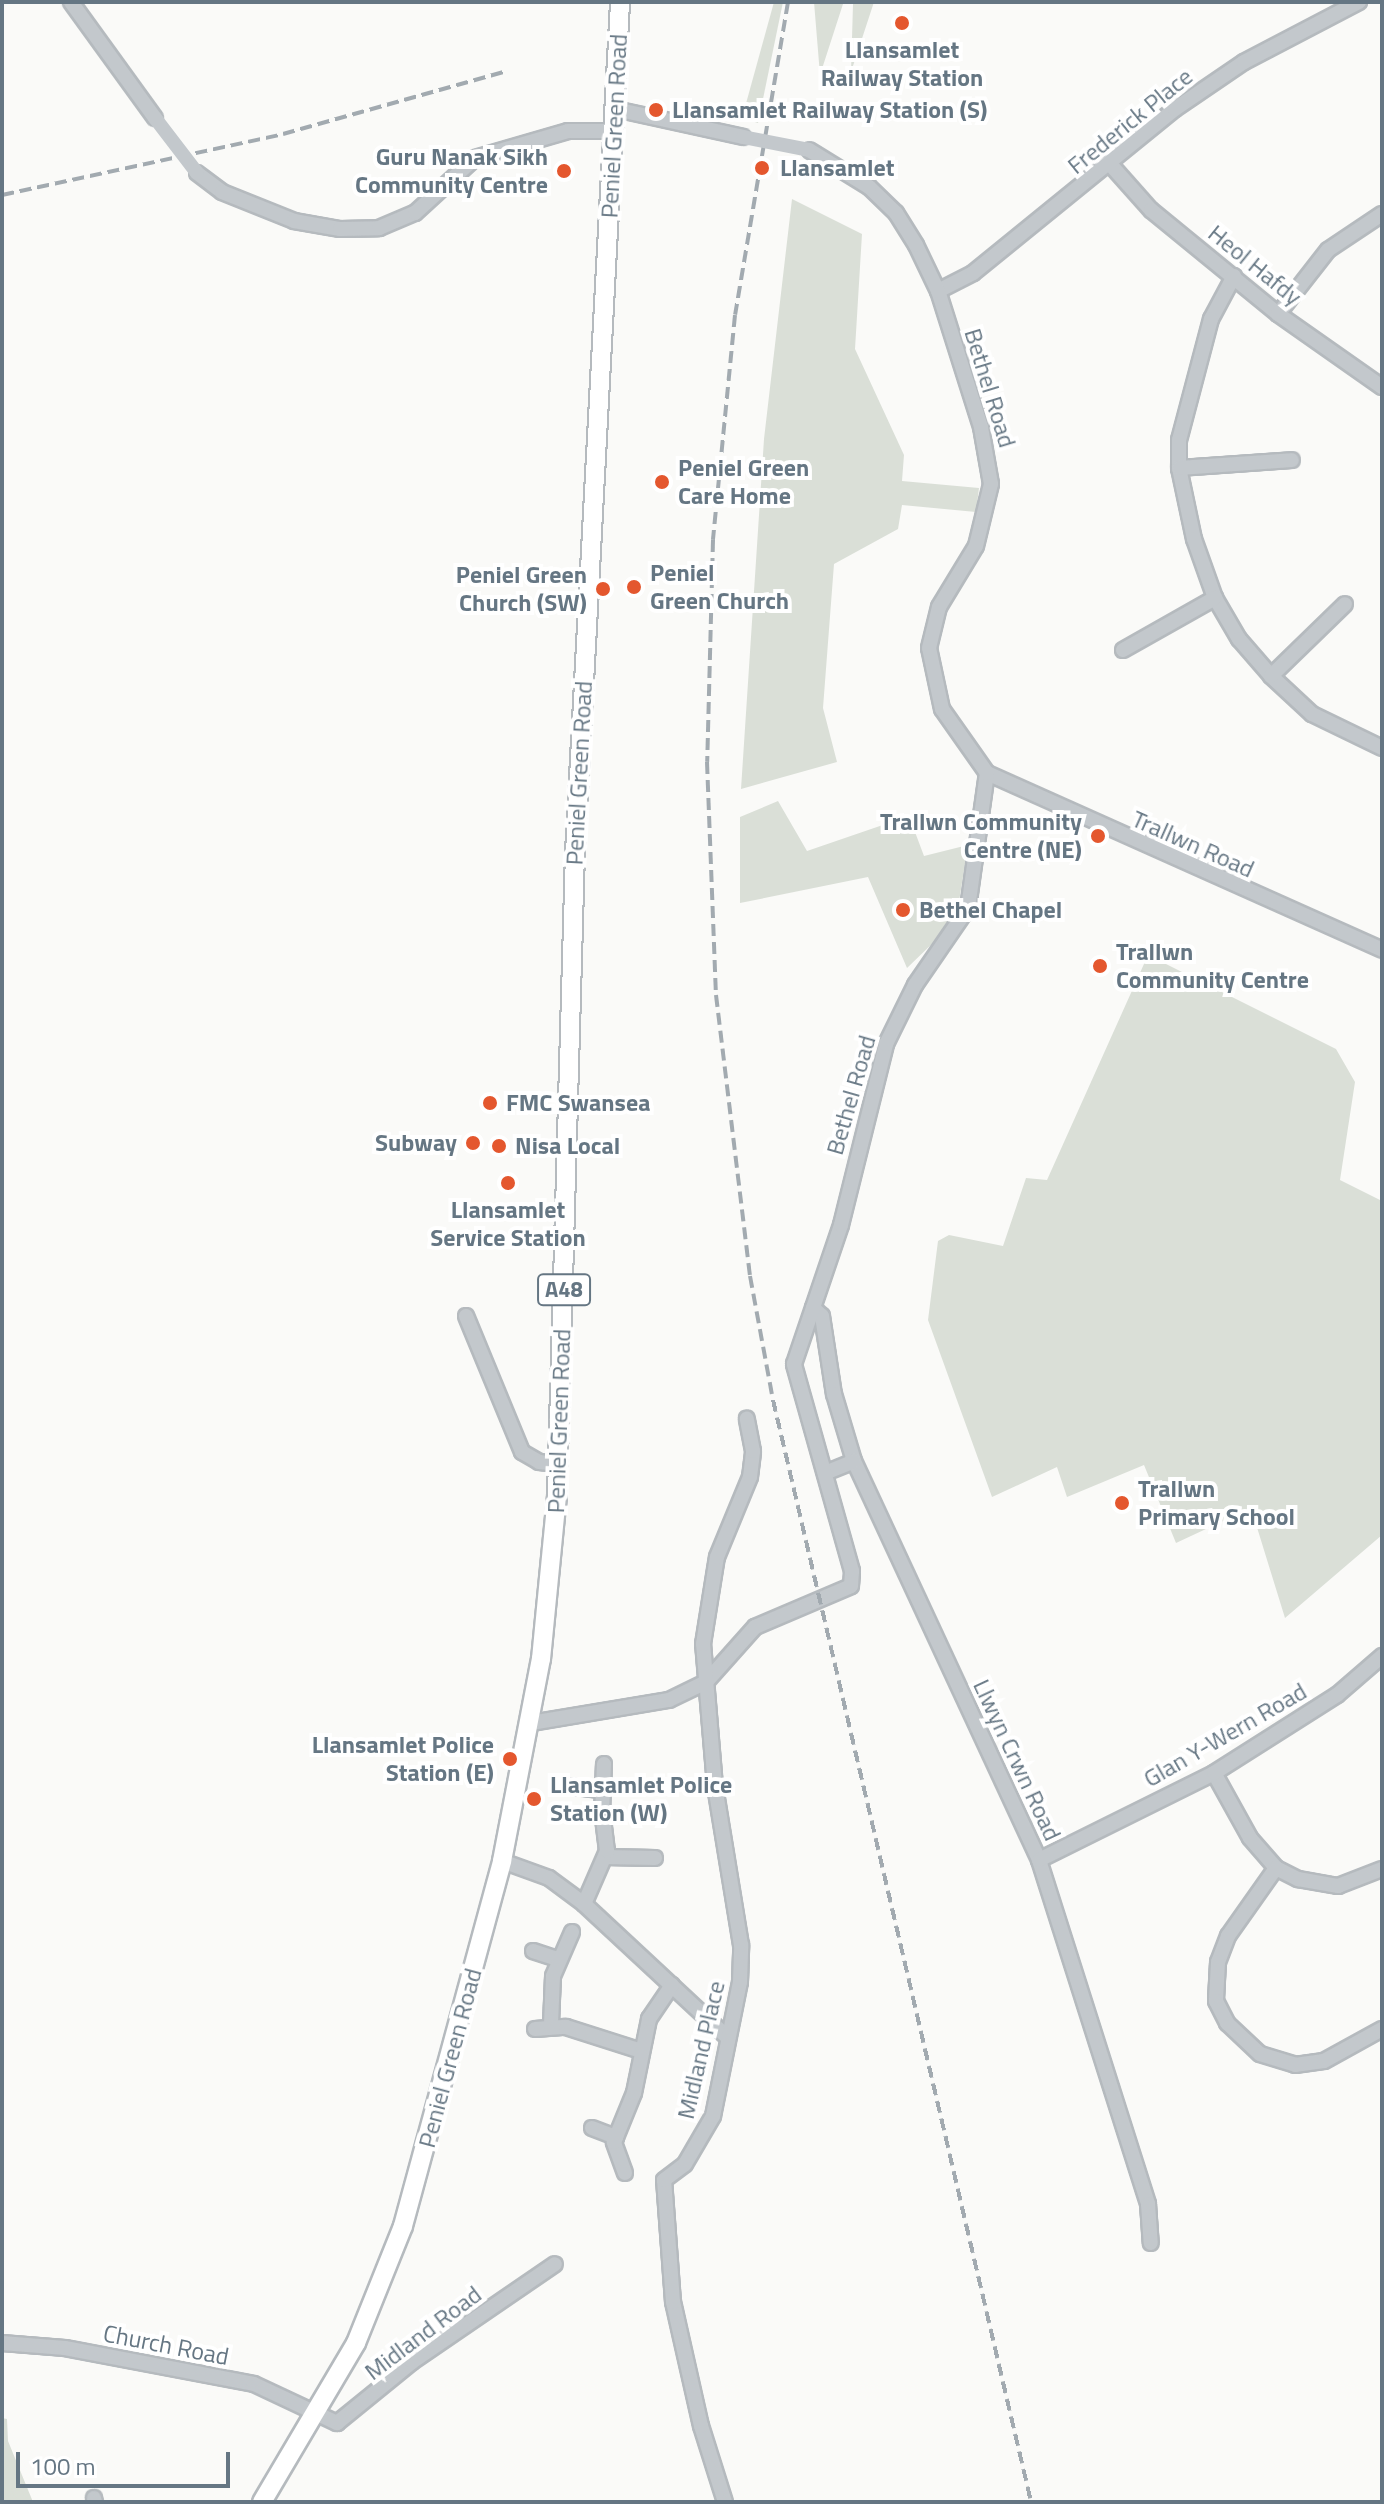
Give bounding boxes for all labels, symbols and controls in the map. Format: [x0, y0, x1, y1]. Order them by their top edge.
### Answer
marker: Llansamlet Railway Station [893, 14, 911, 32]
street label: Peniel Green Road [595, 33, 633, 219]
place label: Llansamlet Railway Station [821, 36, 983, 92]
street label: Frederick Place [1062, 62, 1198, 180]
place label: Llansamlet Railway Station (S) [672, 96, 987, 124]
marker: Llansamlet Railway Station (S) [647, 101, 665, 119]
place label: Guru Nanak Sikh Community Centre [355, 143, 548, 199]
place label: Llansamlet [780, 154, 895, 182]
marker: Llansamlet [751, 157, 773, 179]
marker: Guru Nanak Sikh Community Centre [555, 162, 573, 180]
street label: Heol Hafdy [1202, 219, 1308, 311]
street label: Bethel Road [958, 325, 1022, 451]
place label: Peniel Green Care Home [678, 454, 809, 510]
marker: Peniel Green Care Home [653, 473, 671, 491]
place label: Peniel Green Church [650, 559, 789, 615]
place label: Peniel Green Church (SW) [456, 561, 587, 617]
marker: Peniel Green Church [625, 578, 643, 596]
marker: Peniel Green Church (SW) [594, 580, 612, 598]
street label: Peniel Green Road [560, 680, 598, 866]
street label: Trallwn Road [1128, 804, 1258, 884]
place label: Trallwn Community Centre (NE) [880, 808, 1082, 864]
marker: Trallwn Community Centre (NE) [1089, 827, 1107, 845]
place label: Bethel Chapel [919, 896, 1062, 924]
marker: Bethel Chapel [894, 901, 912, 919]
place label: Trallwn Community Centre [1116, 938, 1309, 994]
marker: Trallwn Community Centre [1091, 957, 1109, 975]
street label: Bethel Road [820, 1032, 882, 1158]
place label: FMC Swansea [506, 1089, 650, 1117]
marker: FMC Swansea [481, 1094, 499, 1112]
place label: Subway [375, 1129, 457, 1157]
place label: Nisa Local [515, 1132, 620, 1160]
marker: Subway [464, 1134, 482, 1152]
marker: Nisa Local [490, 1137, 508, 1155]
marker: Llansamlet Service Station [499, 1174, 517, 1192]
place label: Llansamlet Service Station [430, 1196, 586, 1252]
road number: A48 [536, 1272, 592, 1308]
street label: Peniel Green Road [541, 1328, 577, 1514]
place label: Trallwn Primary School [1138, 1475, 1295, 1531]
marker: Trallwn Primary School [1113, 1494, 1131, 1512]
street label: Llwyn Crwn Road [967, 1675, 1067, 1845]
street label: Glan Y-Wern Road [1139, 1677, 1311, 1793]
place label: Llansamlet Police Station (E) [312, 1731, 494, 1787]
marker: Llansamlet Police Station (E) [501, 1750, 519, 1768]
place label: Llansamlet Police Station (W) [550, 1771, 732, 1827]
marker: Llansamlet Police Station (W) [525, 1790, 543, 1808]
street label: Peniel Green Road [412, 1965, 488, 2151]
street label: Midland Place [671, 1978, 731, 2122]
street label: Midland Road [359, 2280, 487, 2386]
street label: Church Road [101, 2319, 231, 2371]
scale bar [20, 2436, 234, 2486]
text: 100 m [30, 2448, 96, 2484]

